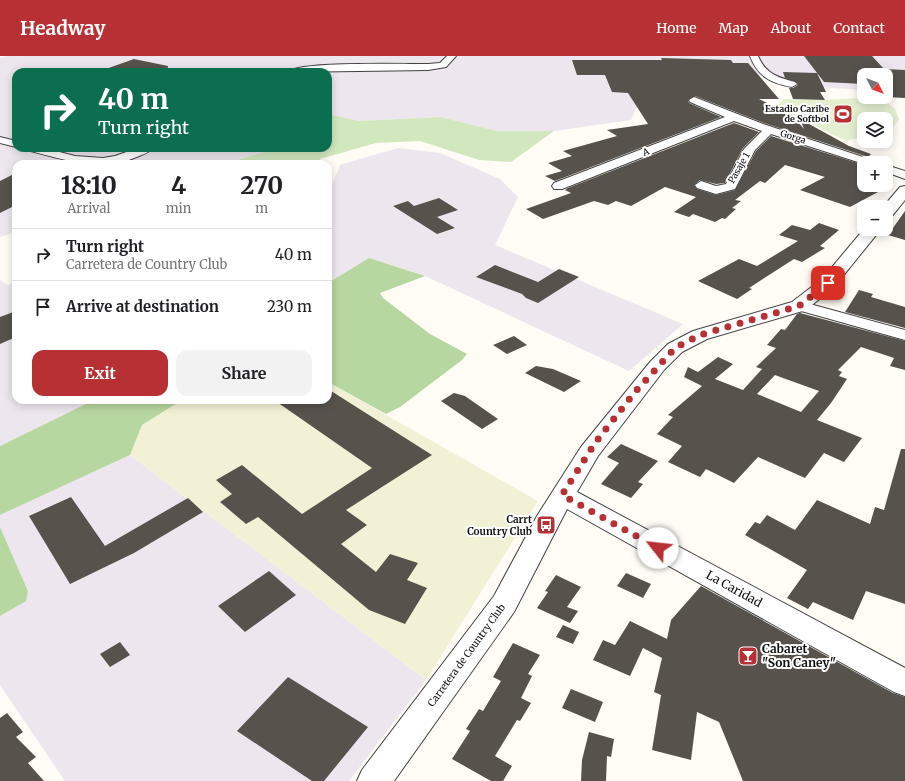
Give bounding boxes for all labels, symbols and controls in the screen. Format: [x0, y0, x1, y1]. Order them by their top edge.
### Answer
text: Headway [20, 16, 106, 40]
text: Home [656, 19, 697, 37]
text: Map [719, 19, 748, 37]
text: About [770, 19, 811, 37]
text: Contact [833, 19, 885, 37]
north arrow [857, 68, 893, 104]
map controls [857, 68, 893, 236]
text: 40 m [98, 81, 169, 117]
icon: right [32, 84, 84, 136]
place label: Estadio Caribe de Softbol [765, 103, 829, 124]
sports icon: Estadio Caribe de Softbol [832, 103, 854, 125]
button: layers [857, 112, 893, 148]
text: Turn right [98, 116, 189, 139]
street label: Gorga [779, 127, 807, 146]
street label: A [640, 145, 651, 158]
street label: Pasaje 1 [725, 151, 752, 185]
button: + [857, 156, 893, 192]
text: 18:10 [61, 170, 117, 201]
text: 4 [171, 170, 186, 201]
text: 270 [240, 170, 283, 201]
text: Arrival [67, 200, 111, 217]
text: min [166, 200, 191, 217]
text: m [255, 200, 268, 217]
button: − [857, 200, 893, 236]
text: Turn right [66, 237, 144, 256]
icon: right [32, 244, 54, 266]
text: 40 m [275, 245, 312, 264]
text: Carretera de Country Club [66, 256, 227, 273]
pin [811, 266, 845, 300]
icon: arrive [817, 272, 839, 294]
icon: arrive [32, 296, 54, 318]
text: Arrive at destination [66, 297, 219, 316]
text: 230 m [267, 297, 312, 316]
button: Exit [32, 350, 168, 396]
button: Share [176, 350, 312, 396]
place label: Carrt Country Club [467, 513, 532, 538]
bus stop icon: Carrt Country Club [535, 514, 557, 536]
position arrow [637, 527, 679, 569]
street label: La Caridad [704, 567, 765, 610]
street label: Carretera de Country Club [425, 601, 508, 709]
place label: Cabaret "Son Caney" [762, 641, 836, 670]
bar icon: Cabaret "Son Caney" [737, 645, 759, 667]

